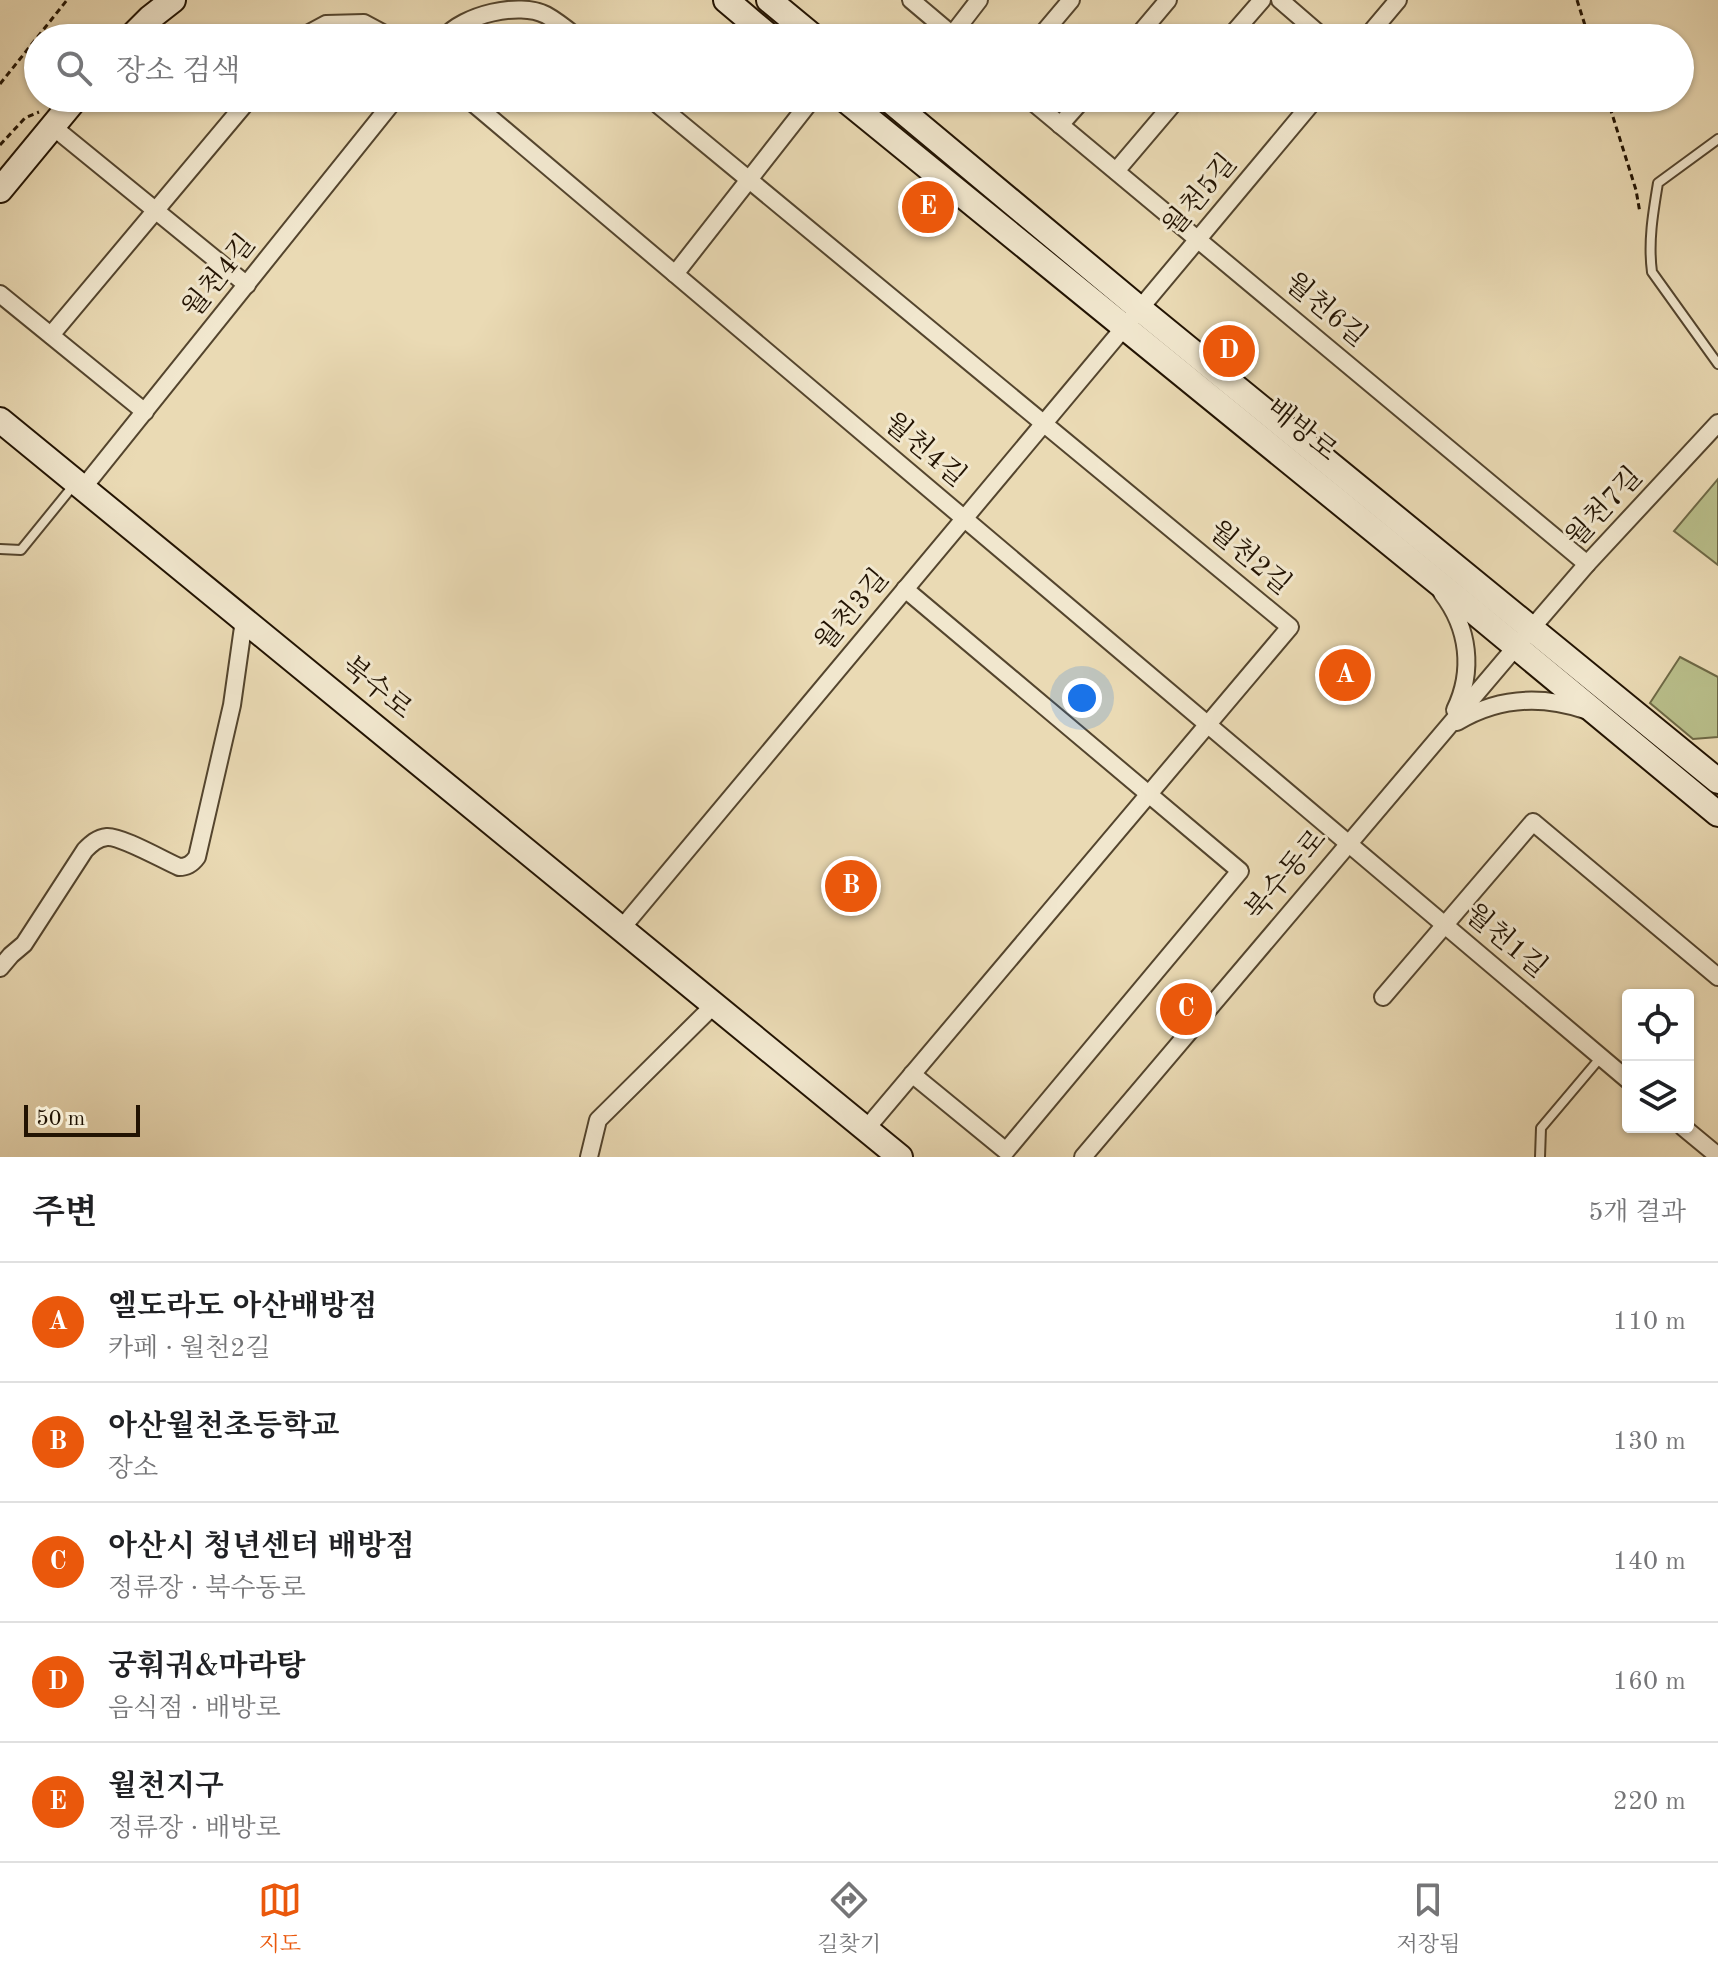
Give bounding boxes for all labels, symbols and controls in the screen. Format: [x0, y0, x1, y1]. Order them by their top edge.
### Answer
search box [24, 24, 1694, 112]
icon: search [52, 46, 96, 90]
text: 장소 검색 [116, 57, 240, 87]
street label: 월천5길 [1157, 148, 1243, 242]
pin: E [902, 177, 954, 237]
street label: 월천4길 [177, 229, 262, 324]
street label: 월천6길 [1279, 267, 1373, 353]
pin: D [1203, 321, 1255, 381]
street label: 배방로 [1261, 393, 1343, 467]
street label: 월천4길 [878, 407, 972, 493]
street label: 월천7길 [1560, 461, 1648, 553]
street label: 월천2길 [1203, 515, 1297, 601]
street label: 월천3길 [809, 563, 895, 657]
pin: A [1319, 645, 1371, 705]
street label: 북수로 [336, 650, 418, 725]
your location [1062, 678, 1102, 718]
street label: 북수동로 [1239, 824, 1333, 926]
pin: B [825, 856, 877, 916]
street label: 월천1길 [1459, 898, 1553, 984]
pin: C [1160, 979, 1212, 1039]
map controls [1622, 989, 1694, 1133]
button: locate [1622, 989, 1694, 1061]
button: layers [1622, 1061, 1694, 1133]
scale bar [24, 1101, 140, 1137]
text: 50 m [36, 1108, 85, 1130]
text: 주변 [32, 1197, 98, 1231]
text: 5개 결과 [1588, 1200, 1686, 1226]
text: 엘도라도 아산배방점 [108, 1292, 377, 1322]
text: A [48, 1309, 68, 1335]
text: 110 m [1613, 1309, 1686, 1335]
text: 카페 · 월천2길 [108, 1336, 271, 1362]
text: 아산월천초등학교 [108, 1412, 340, 1442]
text: B [49, 1429, 67, 1455]
text: 130 m [1613, 1429, 1686, 1455]
text: 장소 [108, 1456, 158, 1482]
text: 아산시 청년센터 배방점 [108, 1532, 415, 1562]
text: C [49, 1549, 67, 1575]
text: 140 m [1613, 1549, 1686, 1575]
text: 정류장 · 북수동로 [108, 1576, 306, 1602]
text: 궁훠궈&마라탕 [108, 1652, 305, 1682]
text: D [48, 1669, 68, 1695]
text: 160 m [1613, 1669, 1686, 1695]
text: 음식점 · 배방로 [108, 1696, 281, 1722]
text: 월천지구 [108, 1772, 224, 1802]
text: E [49, 1789, 67, 1815]
text: 220 m [1613, 1789, 1686, 1815]
text: 정류장 · 배방로 [108, 1816, 281, 1842]
tab: 지도 [258, 1878, 302, 1959]
tab: 길찾기 [817, 1878, 881, 1959]
tab: 저장됨 [1396, 1878, 1460, 1959]

